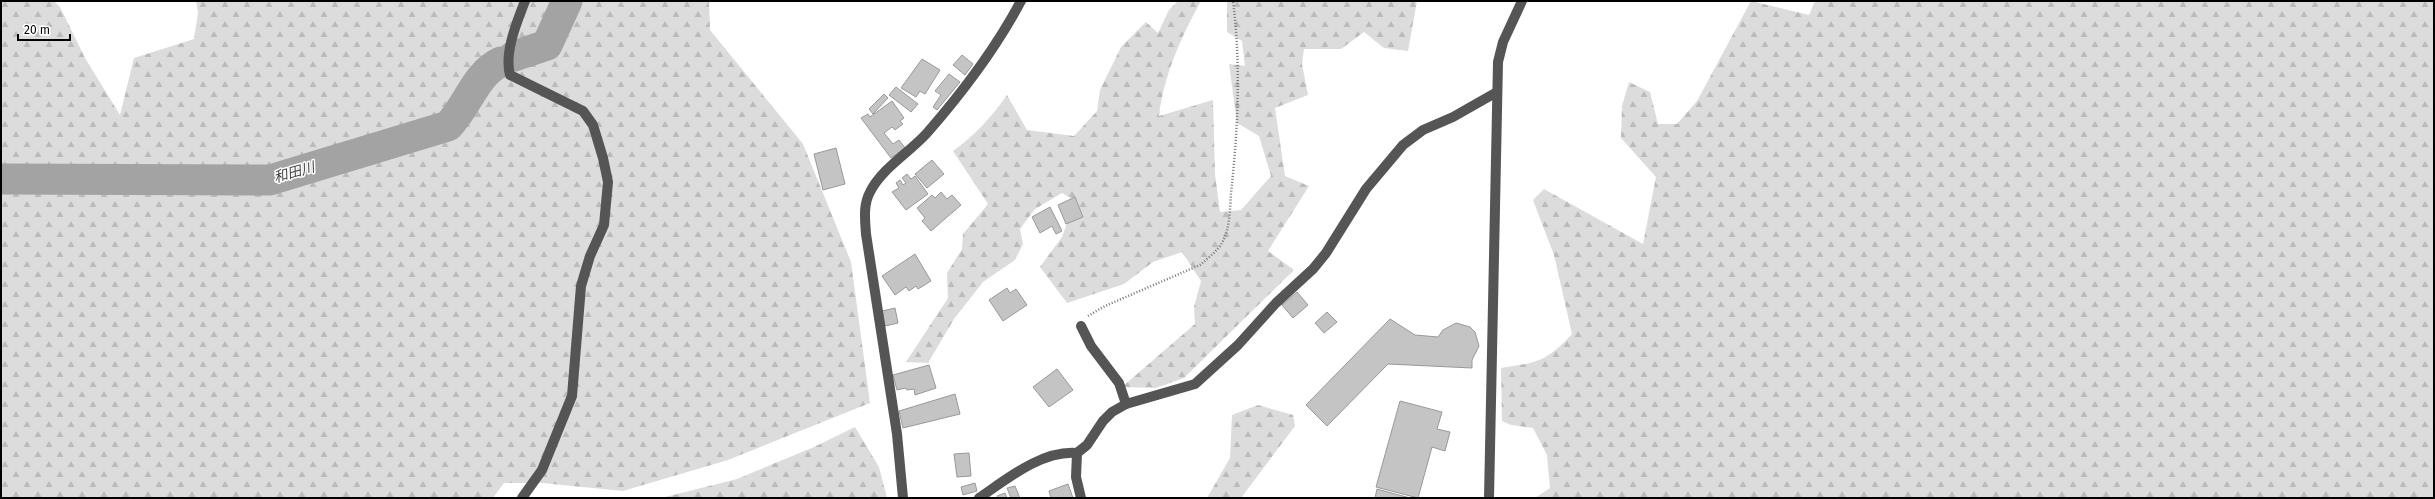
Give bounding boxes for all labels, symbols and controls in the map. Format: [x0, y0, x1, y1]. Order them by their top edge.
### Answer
scale bar [18, 16, 70, 42]
text: 20 m [24, 23, 50, 37]
water label: 和田川 [272, 158, 319, 186]

